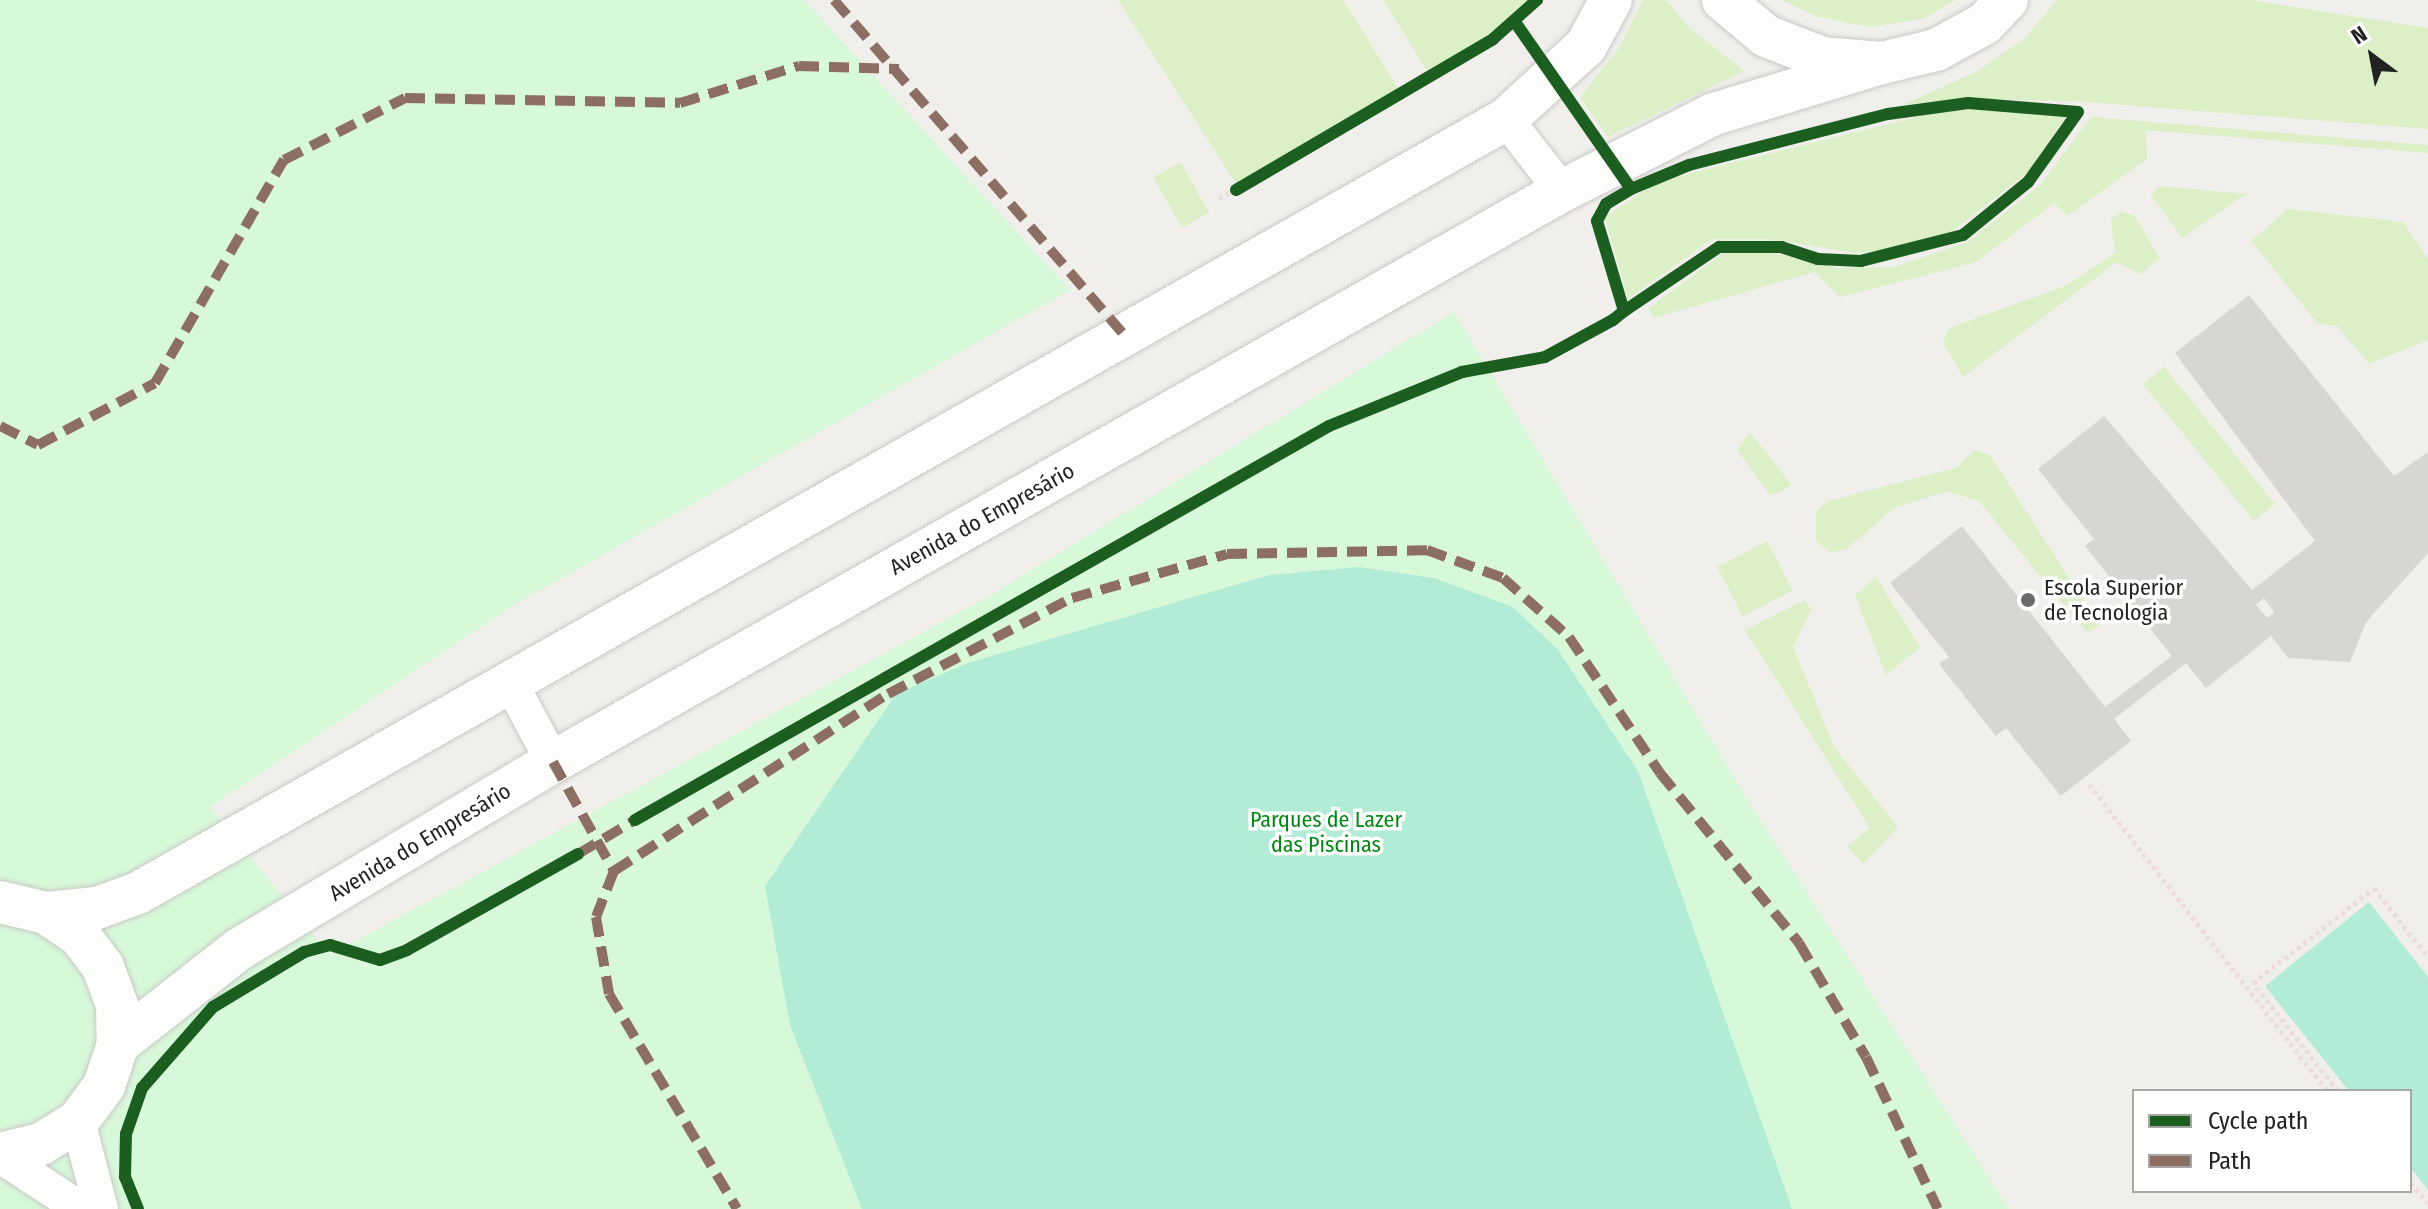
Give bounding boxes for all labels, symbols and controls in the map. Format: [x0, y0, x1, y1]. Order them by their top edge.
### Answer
north arrow [2332, 16, 2412, 96]
text: N [2346, 20, 2372, 50]
street label: Avenida do Empresário [885, 457, 1079, 581]
place label: Escola Superior de Tecnologia [2044, 574, 2183, 626]
marker: Escola Superior de Tecnologia [2019, 591, 2037, 609]
street label: Avenida do Empresário [324, 777, 516, 907]
park label: Parques de Lazer das Piscinas [1250, 806, 1402, 858]
legend [2132, 1089, 2412, 1193]
text: Cycle path [2208, 1107, 2308, 1135]
text: Path [2208, 1147, 2252, 1175]

